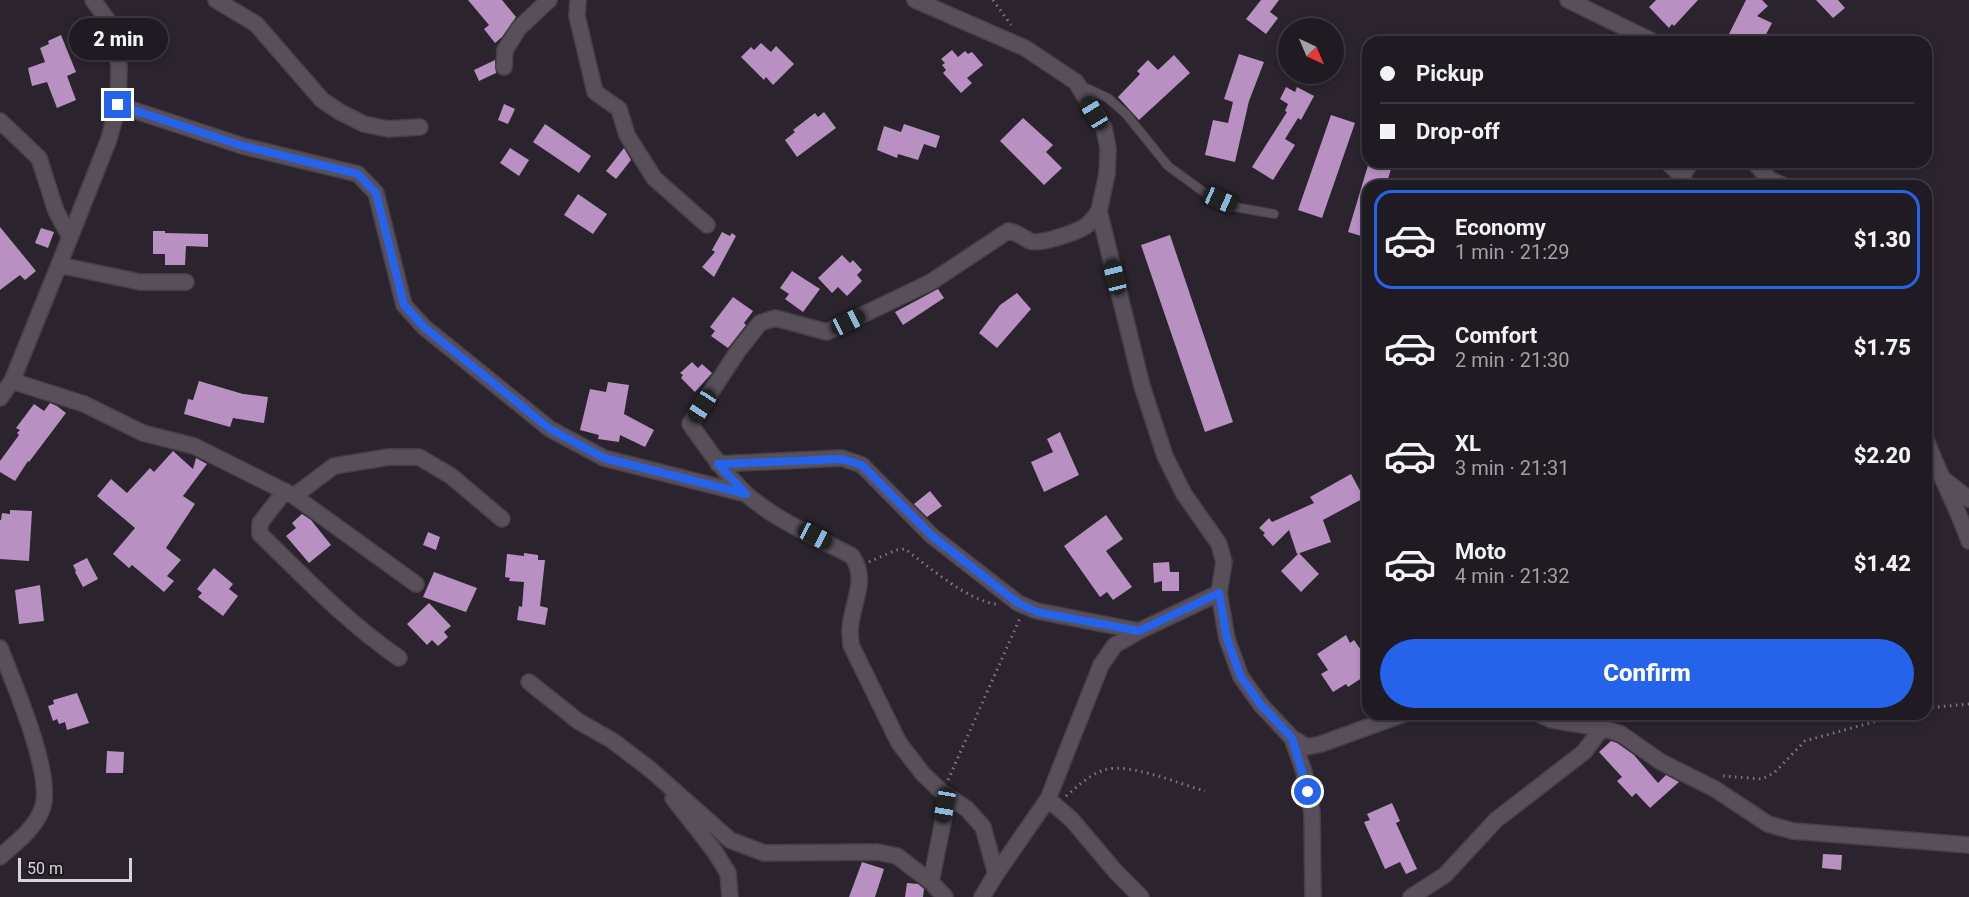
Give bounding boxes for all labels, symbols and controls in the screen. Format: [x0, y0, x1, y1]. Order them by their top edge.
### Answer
callout: 2 min [68, 18, 168, 60]
north arrow [1278, 18, 1344, 84]
map controls [1278, 18, 1344, 84]
text: 2 min [93, 27, 144, 51]
text: Pickup [1416, 61, 1484, 86]
route end [104, 91, 131, 118]
car [1077, 93, 1111, 133]
text: Drop-off [1416, 119, 1500, 144]
car [1200, 184, 1240, 216]
icon: car [1383, 213, 1437, 267]
text: Economy [1455, 215, 1546, 240]
text: $1.30 [1854, 227, 1911, 252]
text: 1 min · 21:29 [1455, 240, 1570, 264]
car [1102, 257, 1128, 297]
car [828, 306, 868, 338]
icon: car [1383, 321, 1437, 375]
text: Comfort [1455, 323, 1537, 348]
text: $1.75 [1854, 335, 1911, 360]
text: 2 min · 21:30 [1455, 348, 1570, 372]
car [685, 386, 719, 426]
icon: car [1383, 429, 1437, 483]
text: XL [1455, 431, 1481, 456]
text: $2.20 [1854, 443, 1911, 468]
text: 3 min · 21:31 [1455, 456, 1570, 480]
car [795, 520, 835, 552]
icon: car [1383, 537, 1437, 591]
text: Moto [1455, 539, 1506, 564]
text: $1.42 [1854, 551, 1911, 576]
text: 4 min · 21:32 [1455, 564, 1570, 588]
button: Confirm [1380, 639, 1914, 708]
route start [1294, 778, 1321, 805]
car [933, 786, 957, 824]
scale bar [18, 855, 132, 882]
text: 50 m [27, 859, 63, 878]

